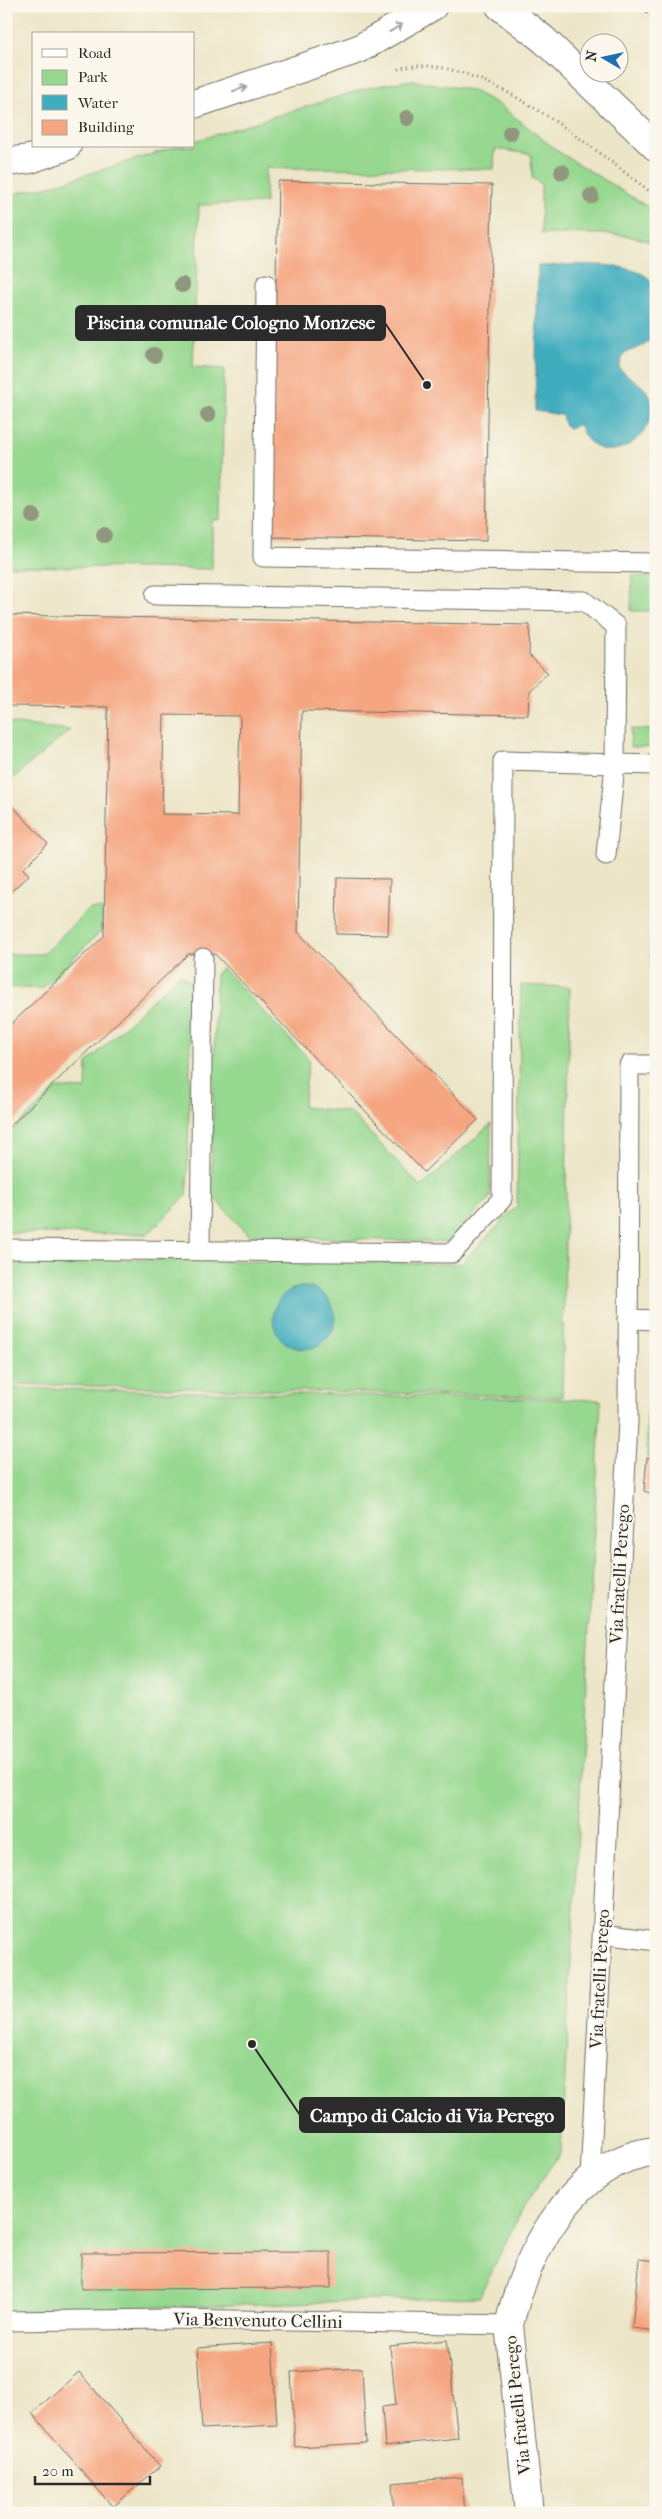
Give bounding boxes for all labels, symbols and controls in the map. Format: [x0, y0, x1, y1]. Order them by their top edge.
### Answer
one-way arrow [389, 22, 403, 32]
legend [32, 32, 195, 148]
north arrow [580, 32, 630, 82]
text: Road [78, 44, 112, 62]
text: N [582, 49, 601, 63]
text: Park [78, 68, 108, 86]
one-way arrow [232, 83, 248, 93]
text: Water [77, 94, 118, 112]
text: Building [78, 118, 135, 136]
callout: Piscina comunale Cologno Monzese [76, 306, 385, 340]
text: Piscina comunale Cologno Monzese [87, 312, 376, 334]
street label: Via fratelli Perego [606, 1504, 634, 1645]
street label: Via fratelli Perego [586, 1909, 614, 2050]
callout: Campo di Calcio di Via Perego [300, 2098, 564, 2132]
text: Campo di Calcio di Via Perego [310, 2105, 554, 2127]
street label: Via Benvenuto Cellini [172, 2309, 343, 2333]
street label: Via fratelli Perego [500, 2334, 536, 2477]
scale bar [35, 2454, 150, 2486]
text: 20 m [42, 2462, 74, 2480]

